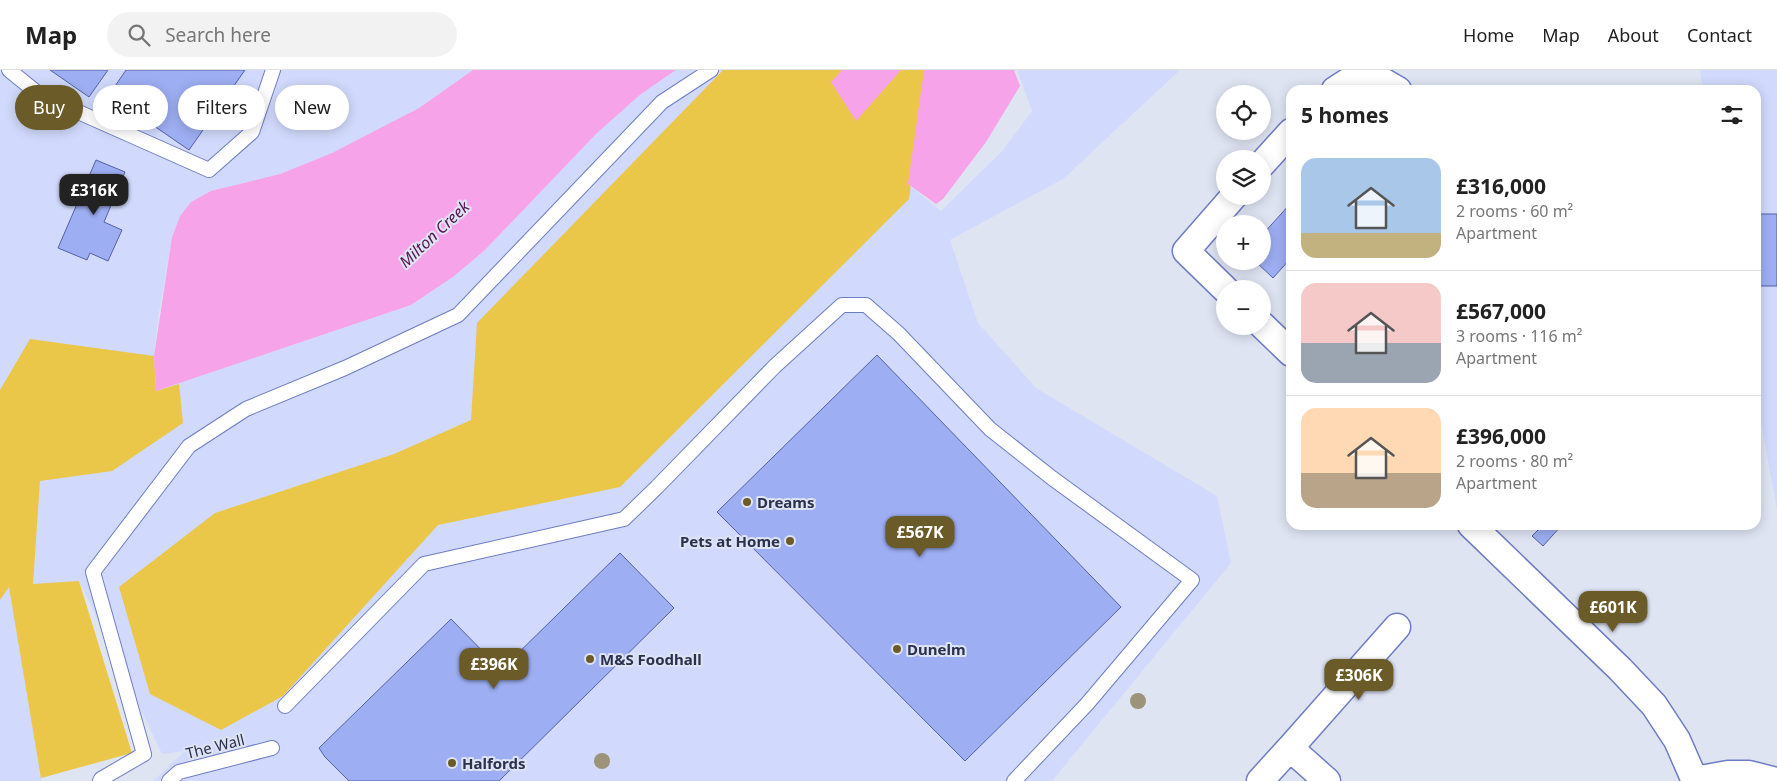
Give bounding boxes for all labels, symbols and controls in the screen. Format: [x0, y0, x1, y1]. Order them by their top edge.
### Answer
search box [107, 12, 457, 57]
text: Map [25, 18, 77, 51]
icon: search [125, 21, 153, 49]
text: Search here [165, 22, 271, 48]
text: Home [1463, 23, 1514, 47]
text: Map [1542, 23, 1580, 47]
text: About [1608, 23, 1659, 47]
text: Contact [1687, 23, 1752, 47]
chip: Buy [15, 85, 83, 130]
chip: Rent [93, 85, 168, 130]
chip: Filters [178, 85, 265, 130]
chip: New [275, 85, 349, 130]
map controls [1216, 85, 1271, 335]
button: locate [1216, 85, 1271, 140]
text: 5 homes [1301, 101, 1389, 129]
icon: filters [1718, 101, 1746, 129]
button: layers [1216, 150, 1271, 205]
text: £316,000 [1456, 172, 1546, 200]
pin: £316K [59, 174, 129, 216]
icon: home [1341, 178, 1401, 238]
text: £316K [70, 179, 118, 201]
water label: Milton Creek [394, 195, 475, 272]
text: 2 rooms · 60 m² [1456, 200, 1573, 222]
button: + [1216, 215, 1271, 270]
text: Apartment [1456, 222, 1537, 244]
button: − [1216, 280, 1271, 335]
text: £567,000 [1456, 297, 1546, 325]
icon: home [1341, 303, 1401, 363]
text: 3 rooms · 116 m² [1456, 325, 1582, 347]
text: Apartment [1456, 347, 1537, 369]
text: £396,000 [1456, 422, 1546, 450]
icon: home [1341, 428, 1401, 488]
text: 2 rooms · 80 m² [1456, 450, 1573, 472]
text: Apartment [1456, 472, 1537, 494]
place label: Dreams [757, 492, 814, 512]
marker: Dreams [741, 496, 753, 508]
pin: £567K [885, 516, 955, 558]
text: £567K [896, 521, 944, 543]
place label: Pets at Home [680, 531, 780, 551]
marker: Pets at Home [784, 535, 796, 547]
pin: £601K [1578, 590, 1648, 633]
text: £601K [1589, 596, 1637, 618]
place label: Dunelm [907, 639, 966, 659]
marker: Dunelm [891, 643, 903, 655]
pin: £396K [459, 648, 529, 690]
place label: M&S Foodhall [600, 649, 702, 669]
text: £396K [470, 653, 518, 675]
marker: M&S Foodhall [584, 653, 596, 665]
pin: £306K [1324, 658, 1394, 701]
text: £306K [1335, 664, 1383, 686]
street label: The Wall [184, 729, 246, 763]
place label: Halfords [462, 753, 526, 773]
marker: Halfords [446, 757, 458, 769]

